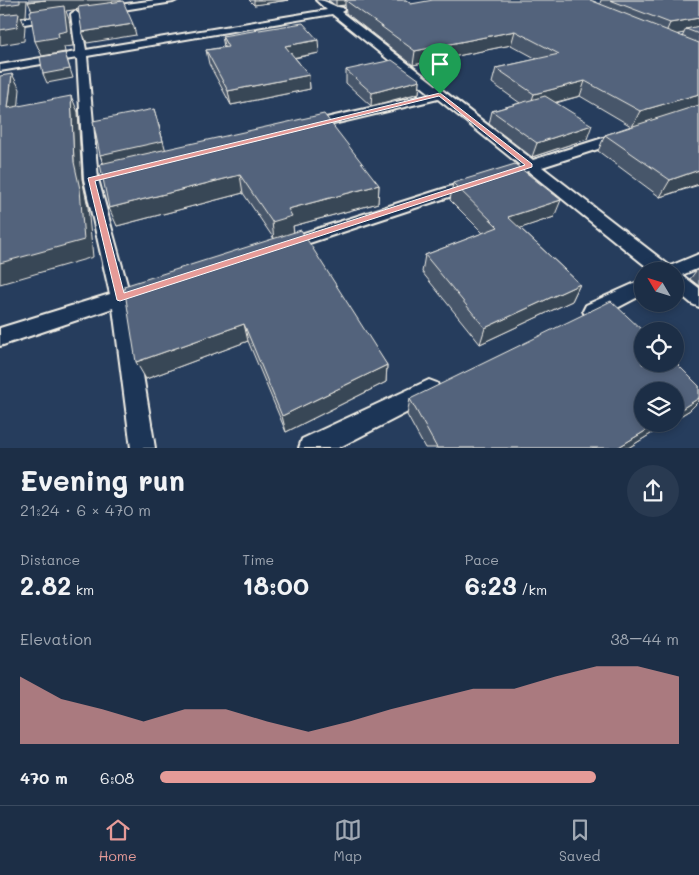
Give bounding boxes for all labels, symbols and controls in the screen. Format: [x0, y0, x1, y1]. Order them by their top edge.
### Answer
pin [419, 43, 461, 94]
icon: arrive [426, 50, 454, 78]
north arrow [634, 262, 684, 312]
map controls [634, 262, 684, 432]
button: locate [634, 322, 684, 372]
button: layers [634, 382, 684, 432]
text: Evening run [20, 462, 185, 498]
button: share [627, 465, 679, 517]
text: 21:24 · 6 × 470 m [20, 499, 151, 520]
text: Distance [20, 550, 80, 569]
text: Time [242, 550, 274, 569]
text: Pace [465, 550, 499, 569]
text: 2.82 [20, 569, 71, 601]
text: 18:00 [242, 569, 309, 601]
text: 6:23 [465, 569, 517, 601]
text: km [71, 580, 94, 599]
text: /km [517, 580, 547, 599]
text: Elevation [20, 628, 92, 649]
text: 38–44 m [610, 628, 679, 649]
text: 470 m [20, 767, 68, 788]
text: 6:08 [100, 767, 134, 788]
tab: Home [98, 816, 137, 865]
tab: Map [333, 816, 362, 865]
tab: Saved [559, 816, 601, 865]

